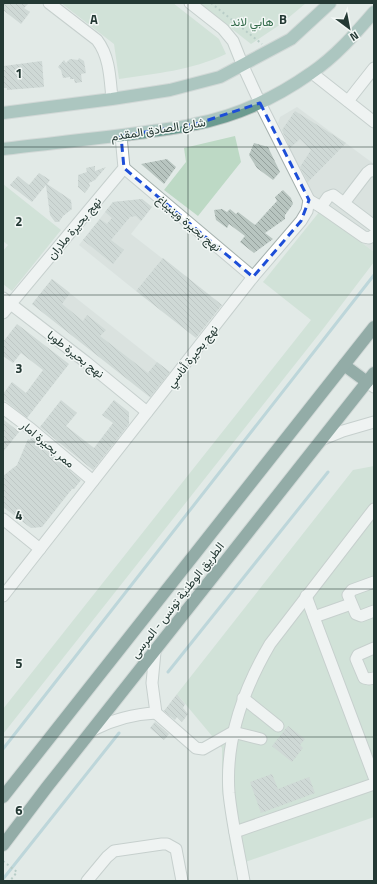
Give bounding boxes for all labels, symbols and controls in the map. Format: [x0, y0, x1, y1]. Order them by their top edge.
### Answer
north arrow [329, 8, 369, 48]
text: A [90, 9, 98, 29]
text: B [279, 9, 287, 29]
park label: هابي لاند [230, 12, 274, 32]
text: N [347, 28, 362, 45]
text: 1 [15, 63, 23, 83]
street label: شارع الصادق المقدم [109, 112, 207, 146]
street label: نهج بحيرة وينيباغ [152, 190, 226, 256]
street label: نهج بحيرة ملاران [42, 193, 106, 263]
text: 2 [15, 211, 23, 231]
street label: نهج بحيرة أناسي [161, 320, 223, 392]
street label: نهج بحيرة طوبا [43, 325, 109, 383]
text: 3 [15, 358, 23, 378]
street label: ممر بحيرة امار [16, 415, 79, 472]
text: 4 [15, 505, 23, 525]
street label: الطريق الوطنية تونس - المرسى [125, 538, 229, 662]
text: 5 [15, 653, 23, 673]
text: 6 [15, 800, 23, 820]

